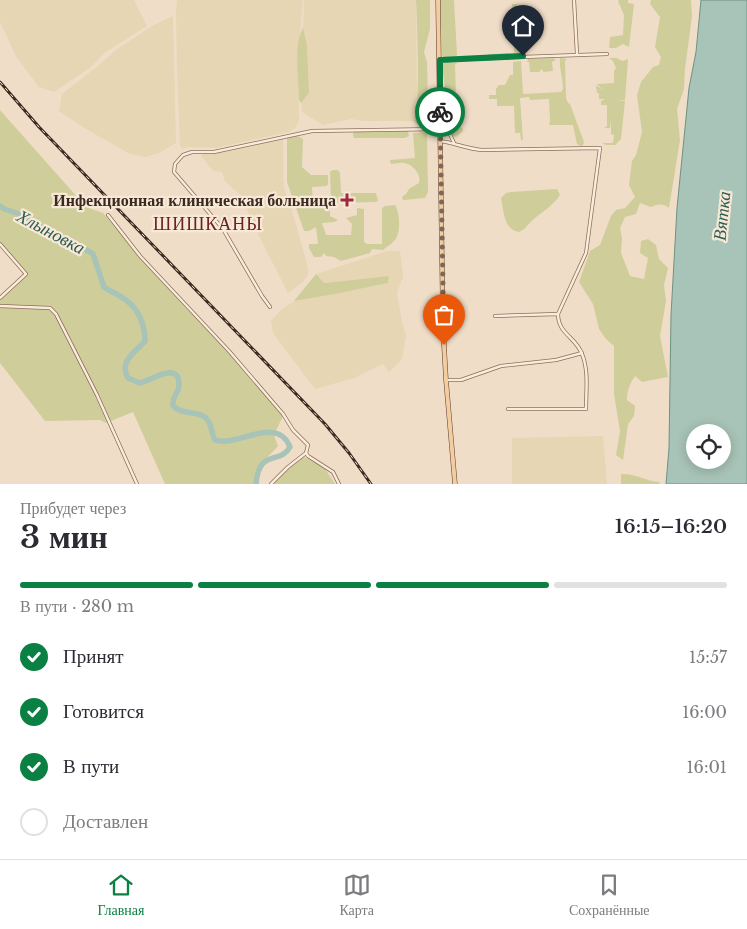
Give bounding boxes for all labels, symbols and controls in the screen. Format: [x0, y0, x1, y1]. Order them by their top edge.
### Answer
pin [502, 5, 544, 56]
icon: home [509, 12, 537, 40]
courier [415, 87, 465, 137]
icon: bike [426, 98, 454, 126]
place label: Инфекционная клиническая больница [53, 190, 336, 210]
water label: Вятка [708, 190, 736, 242]
marker: Инфекционная клиническая больница [340, 193, 354, 207]
water label: Хлыновка [12, 205, 89, 259]
district label: ШИШКАНЫ [153, 213, 263, 235]
pin [423, 294, 465, 345]
icon: bag [430, 301, 458, 329]
map controls [686, 424, 731, 469]
button: locate [686, 424, 731, 469]
text: Прибудет через [20, 498, 126, 518]
text: 16:15–16:20 [615, 515, 727, 538]
text: 3 мин [20, 517, 108, 557]
text: В пути · 280 m [20, 596, 134, 616]
icon: check [20, 643, 48, 671]
text: Принят [63, 645, 124, 668]
text: 15:57 [689, 647, 727, 667]
icon: check [20, 698, 48, 726]
text: Готовится [63, 700, 144, 723]
text: 16:00 [682, 702, 727, 722]
icon: check [20, 753, 48, 781]
text: В пути [63, 755, 119, 778]
text: 16:01 [686, 757, 727, 777]
text: Доставлен [63, 810, 148, 833]
tab: Главная [97, 871, 144, 919]
tab: Карта [339, 871, 374, 919]
tab: Сохранённые [569, 871, 650, 919]

